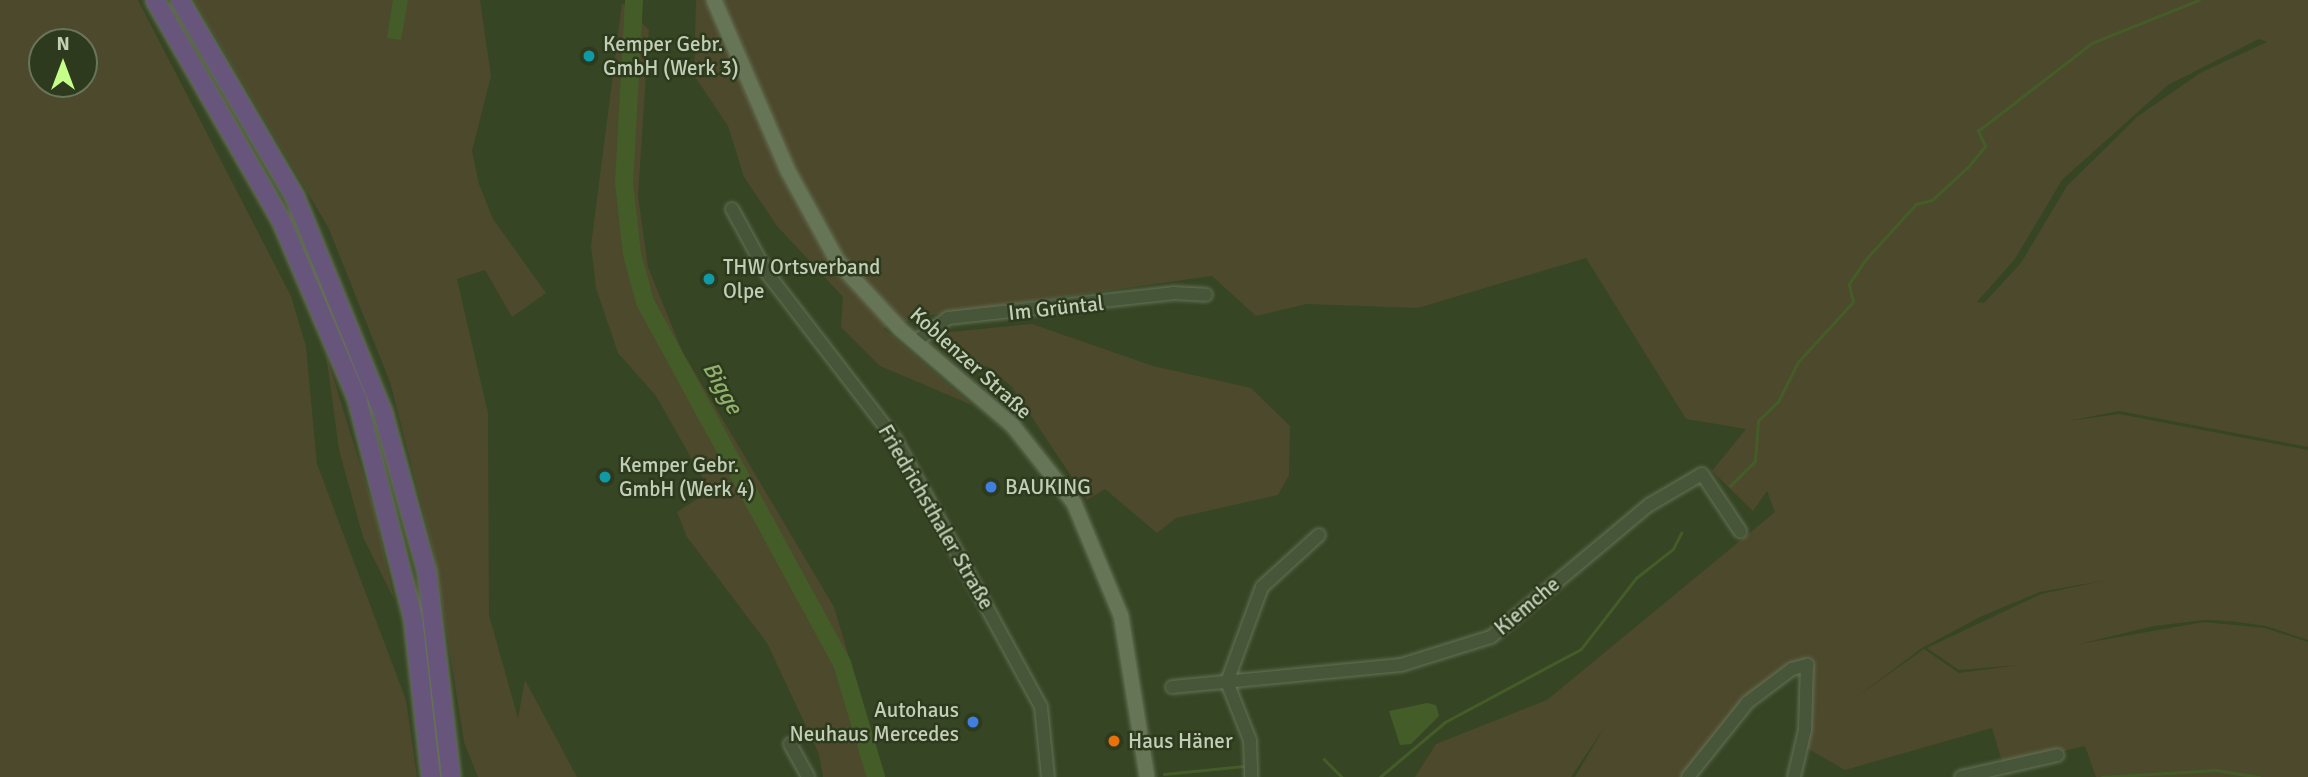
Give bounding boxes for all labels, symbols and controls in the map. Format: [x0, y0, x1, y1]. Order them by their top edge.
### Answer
north arrow [28, 28, 98, 98]
place label: Kemper Gebr. GmbH (Werk 3) [603, 31, 739, 81]
text: N [56, 32, 70, 56]
marker: Kemper Gebr. GmbH (Werk 3) [581, 48, 597, 64]
place label: THW Ortsverband Olpe [723, 254, 880, 304]
marker: THW Ortsverband Olpe [701, 271, 717, 287]
street label: Im Grüntal [1007, 290, 1105, 326]
street label: Koblenzer Straße [905, 302, 1037, 424]
water label: Bigge [696, 357, 748, 419]
street label: Friedrichsthaler Straße [873, 420, 999, 614]
place label: Kemper Gebr. GmbH (Werk 4) [619, 452, 755, 502]
marker: Kemper Gebr. GmbH (Werk 4) [597, 469, 613, 485]
place label: BAUKING [1005, 474, 1091, 500]
marker: BAUKING [983, 479, 999, 495]
street label: Kiemche [1489, 572, 1565, 640]
place label: Autohaus Neuhaus Mercedes [789, 697, 959, 747]
marker: Autohaus Neuhaus Mercedes [965, 714, 981, 730]
place label: Haus Häner [1128, 728, 1233, 754]
marker: Haus Häner [1106, 733, 1122, 749]

